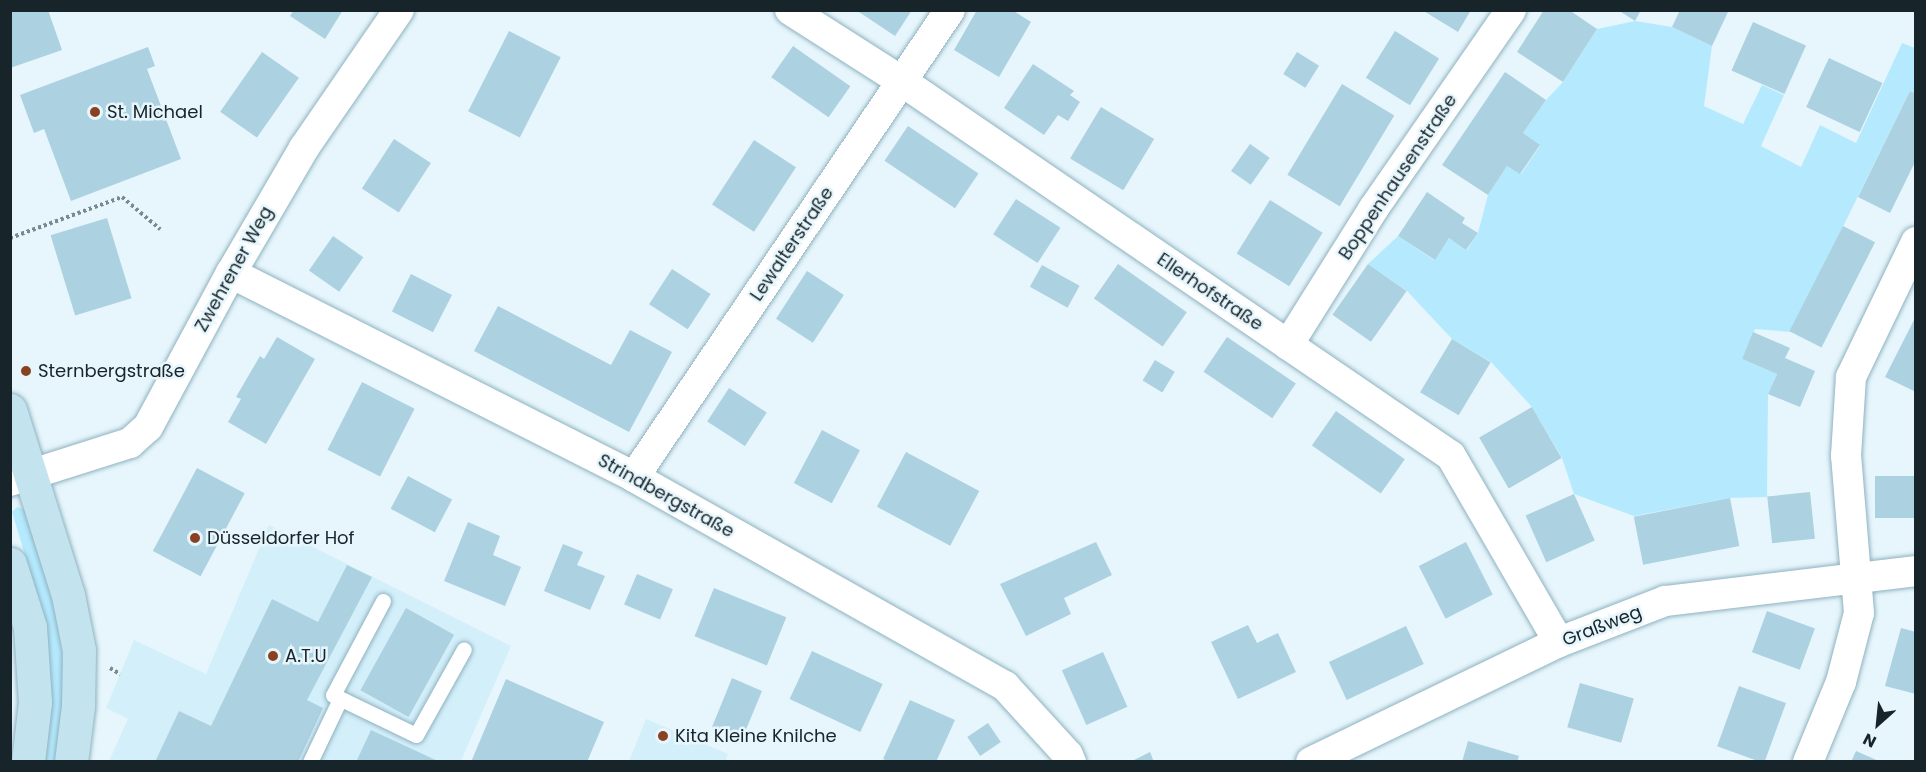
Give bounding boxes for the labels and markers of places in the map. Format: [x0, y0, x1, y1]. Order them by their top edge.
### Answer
place label: St. Michael [107, 101, 203, 123]
marker: St. Michael [88, 105, 102, 119]
place label: Sternbergstraße [38, 360, 185, 382]
marker: Sternbergstraße [19, 364, 33, 378]
place label: Düsseldorfer Hof [207, 527, 355, 549]
marker: Düsseldorfer Hof [188, 531, 202, 545]
place label: A.T.U [285, 645, 327, 667]
marker: A.T.U [266, 649, 280, 663]
place label: Kita Kleine Knilche [675, 725, 837, 747]
marker: Kita Kleine Knilche [656, 729, 670, 743]

